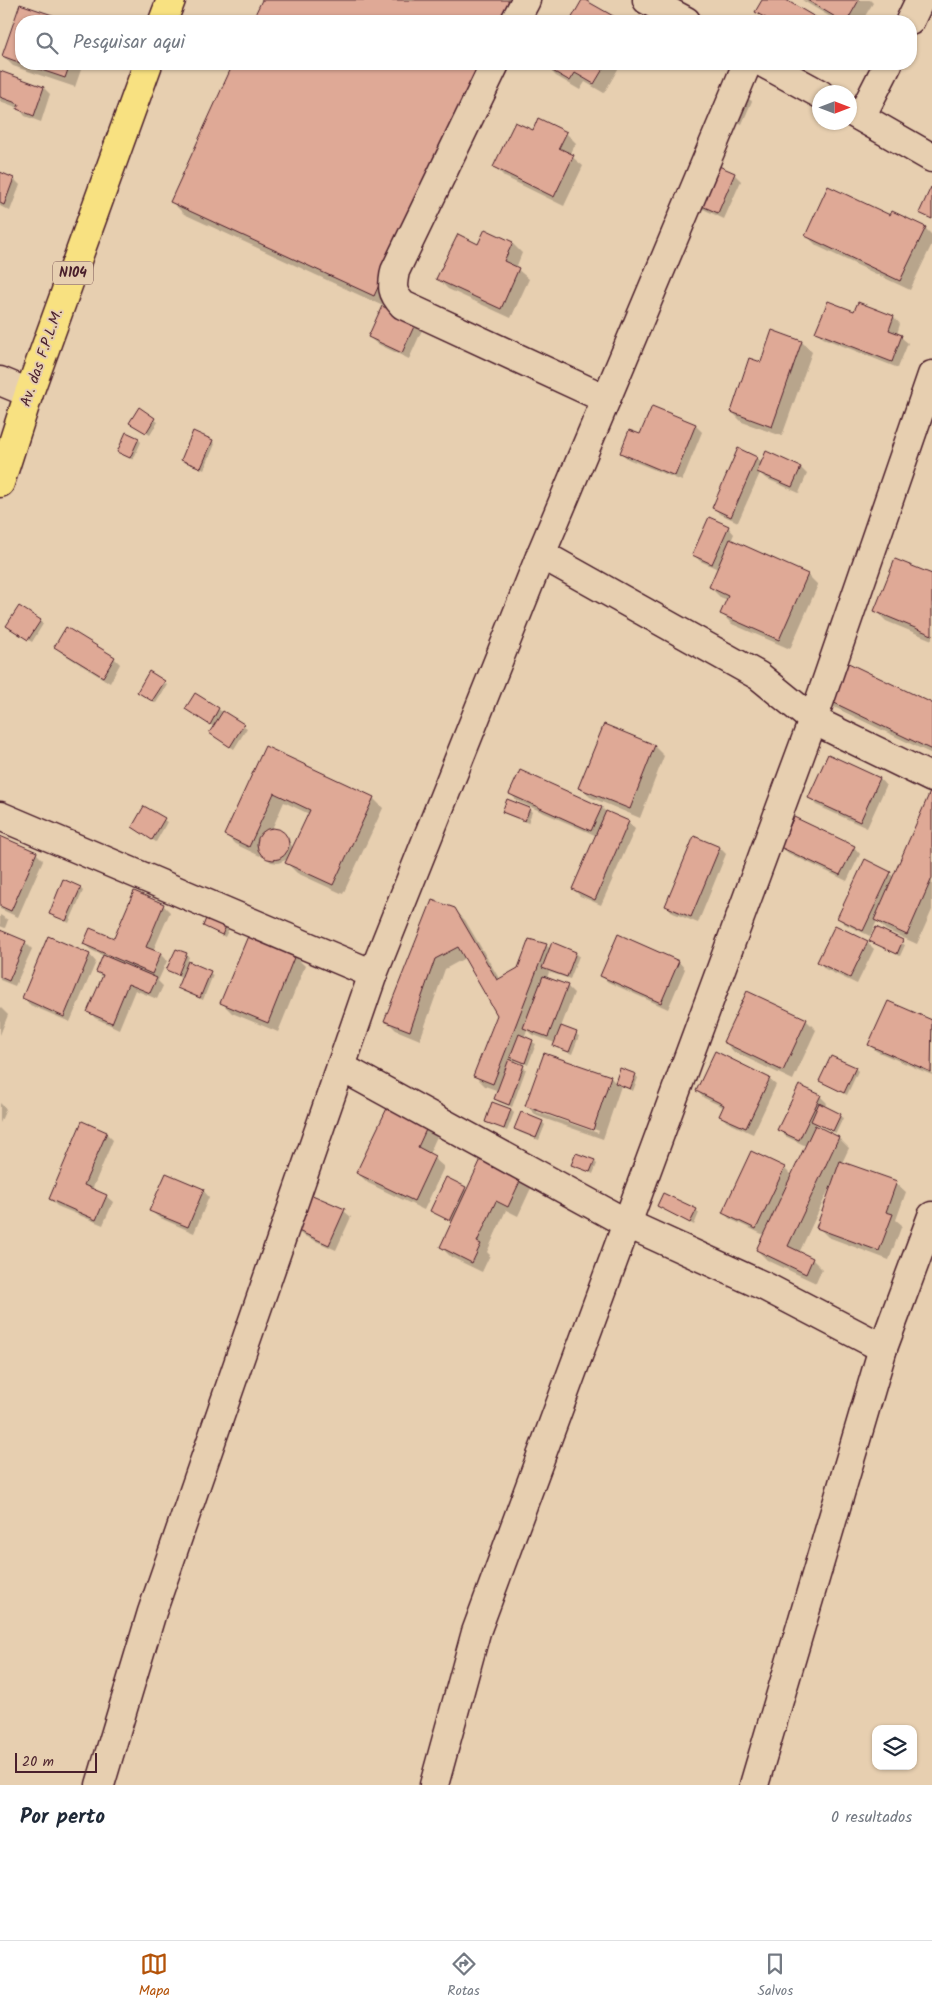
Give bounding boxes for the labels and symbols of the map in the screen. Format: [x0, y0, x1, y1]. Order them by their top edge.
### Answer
north arrow [812, 85, 857, 130]
road number: N104 [53, 262, 93, 284]
street label: Av. das F.P.L.M. [14, 306, 70, 410]
scale bar [15, 1750, 98, 1773]

